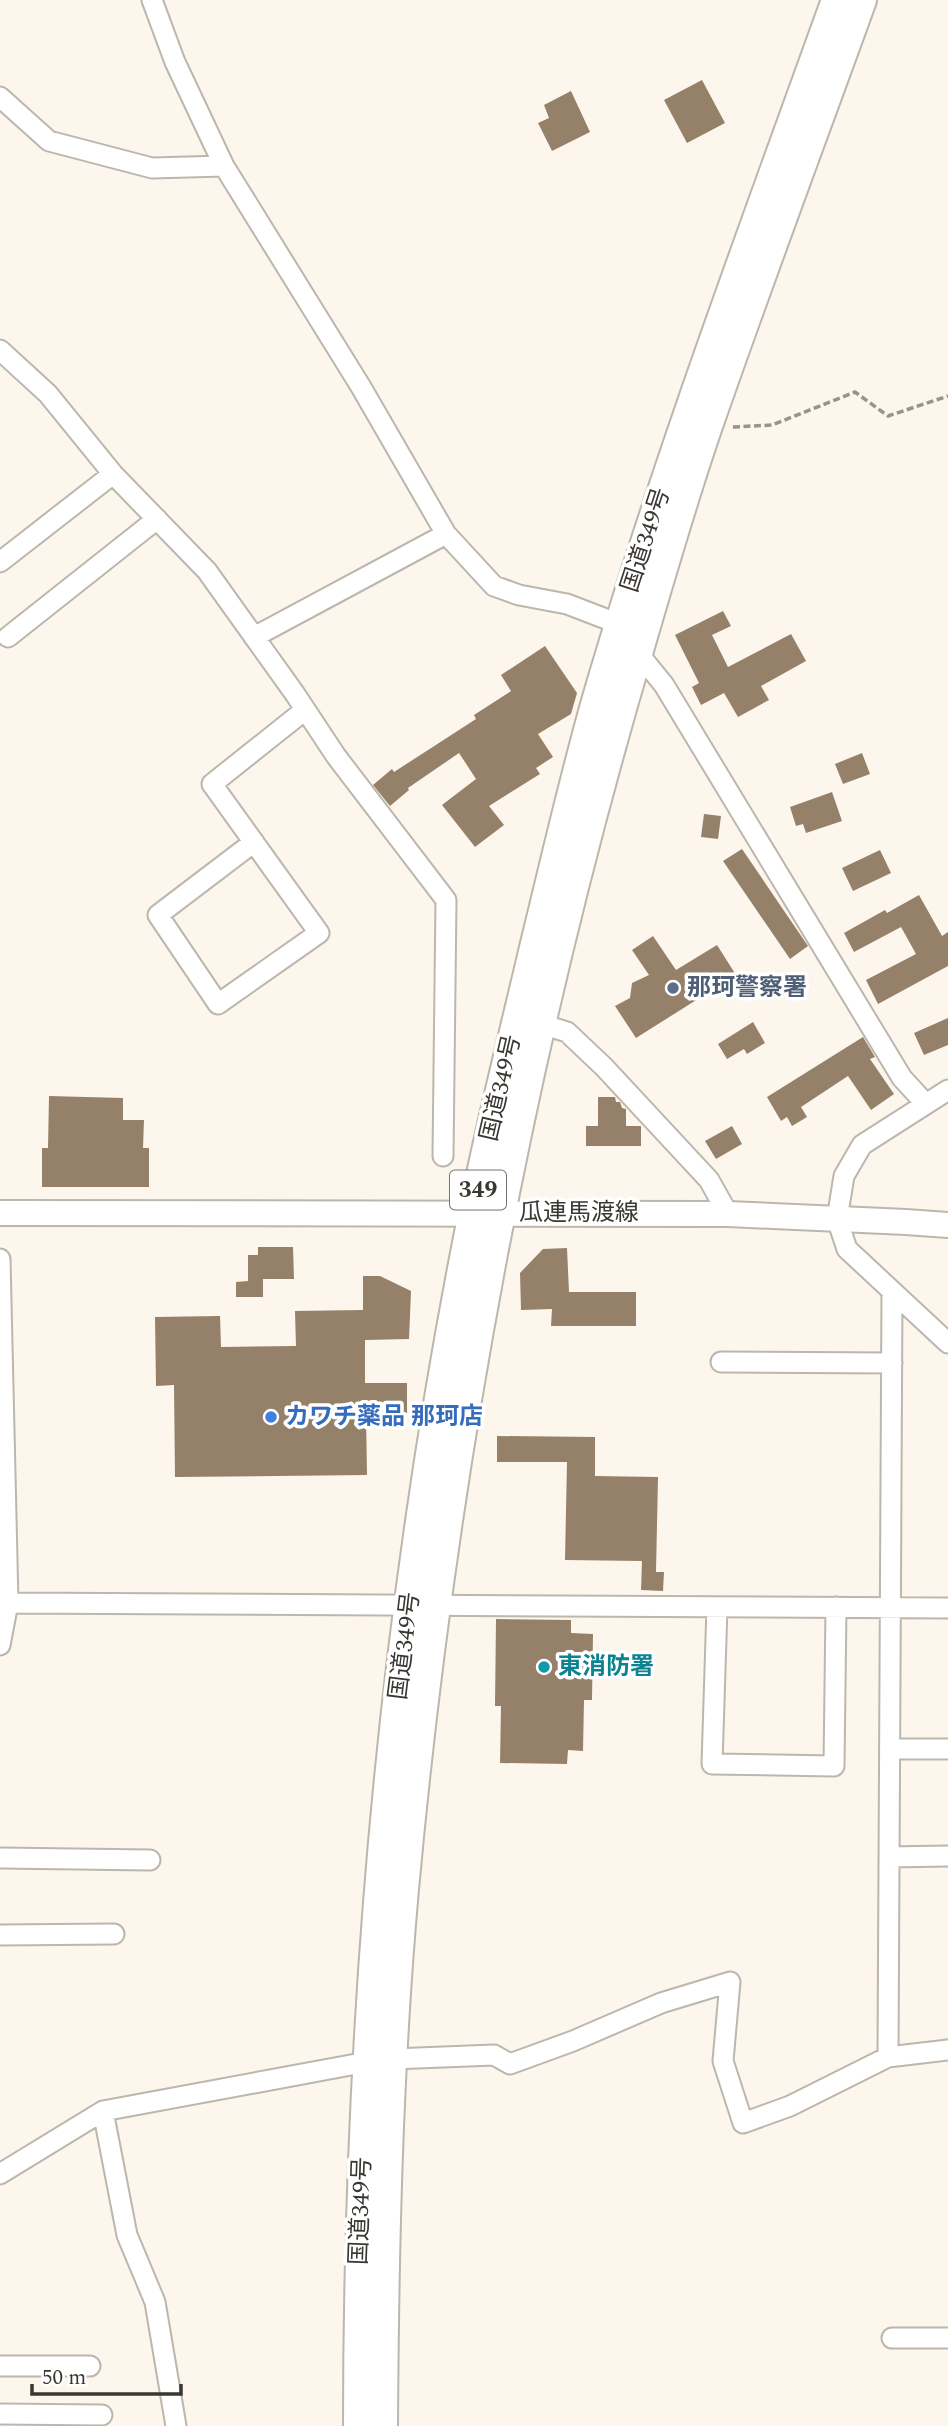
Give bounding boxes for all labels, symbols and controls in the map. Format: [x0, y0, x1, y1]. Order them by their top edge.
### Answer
street label: 国道349号 [612, 483, 680, 597]
place label: 那珂警察署 [687, 970, 807, 1006]
marker: 那珂警察署 [665, 980, 681, 996]
street label: 国道349号 [471, 1031, 531, 1145]
road number: 349 [450, 1170, 506, 1210]
street label: 瓜連馬渡線 [519, 1195, 639, 1231]
place label: カワチ薬品 那珂店 [285, 1399, 483, 1435]
marker: カワチ薬品 那珂店 [263, 1409, 279, 1425]
street label: 国道349号 [381, 1590, 429, 1702]
place label: 東消防署 [558, 1649, 654, 1685]
marker: 東消防署 [536, 1659, 552, 1675]
street label: 国道349号 [341, 2156, 381, 2266]
scale bar [32, 2352, 180, 2396]
text: 50 m [42, 2362, 86, 2394]

